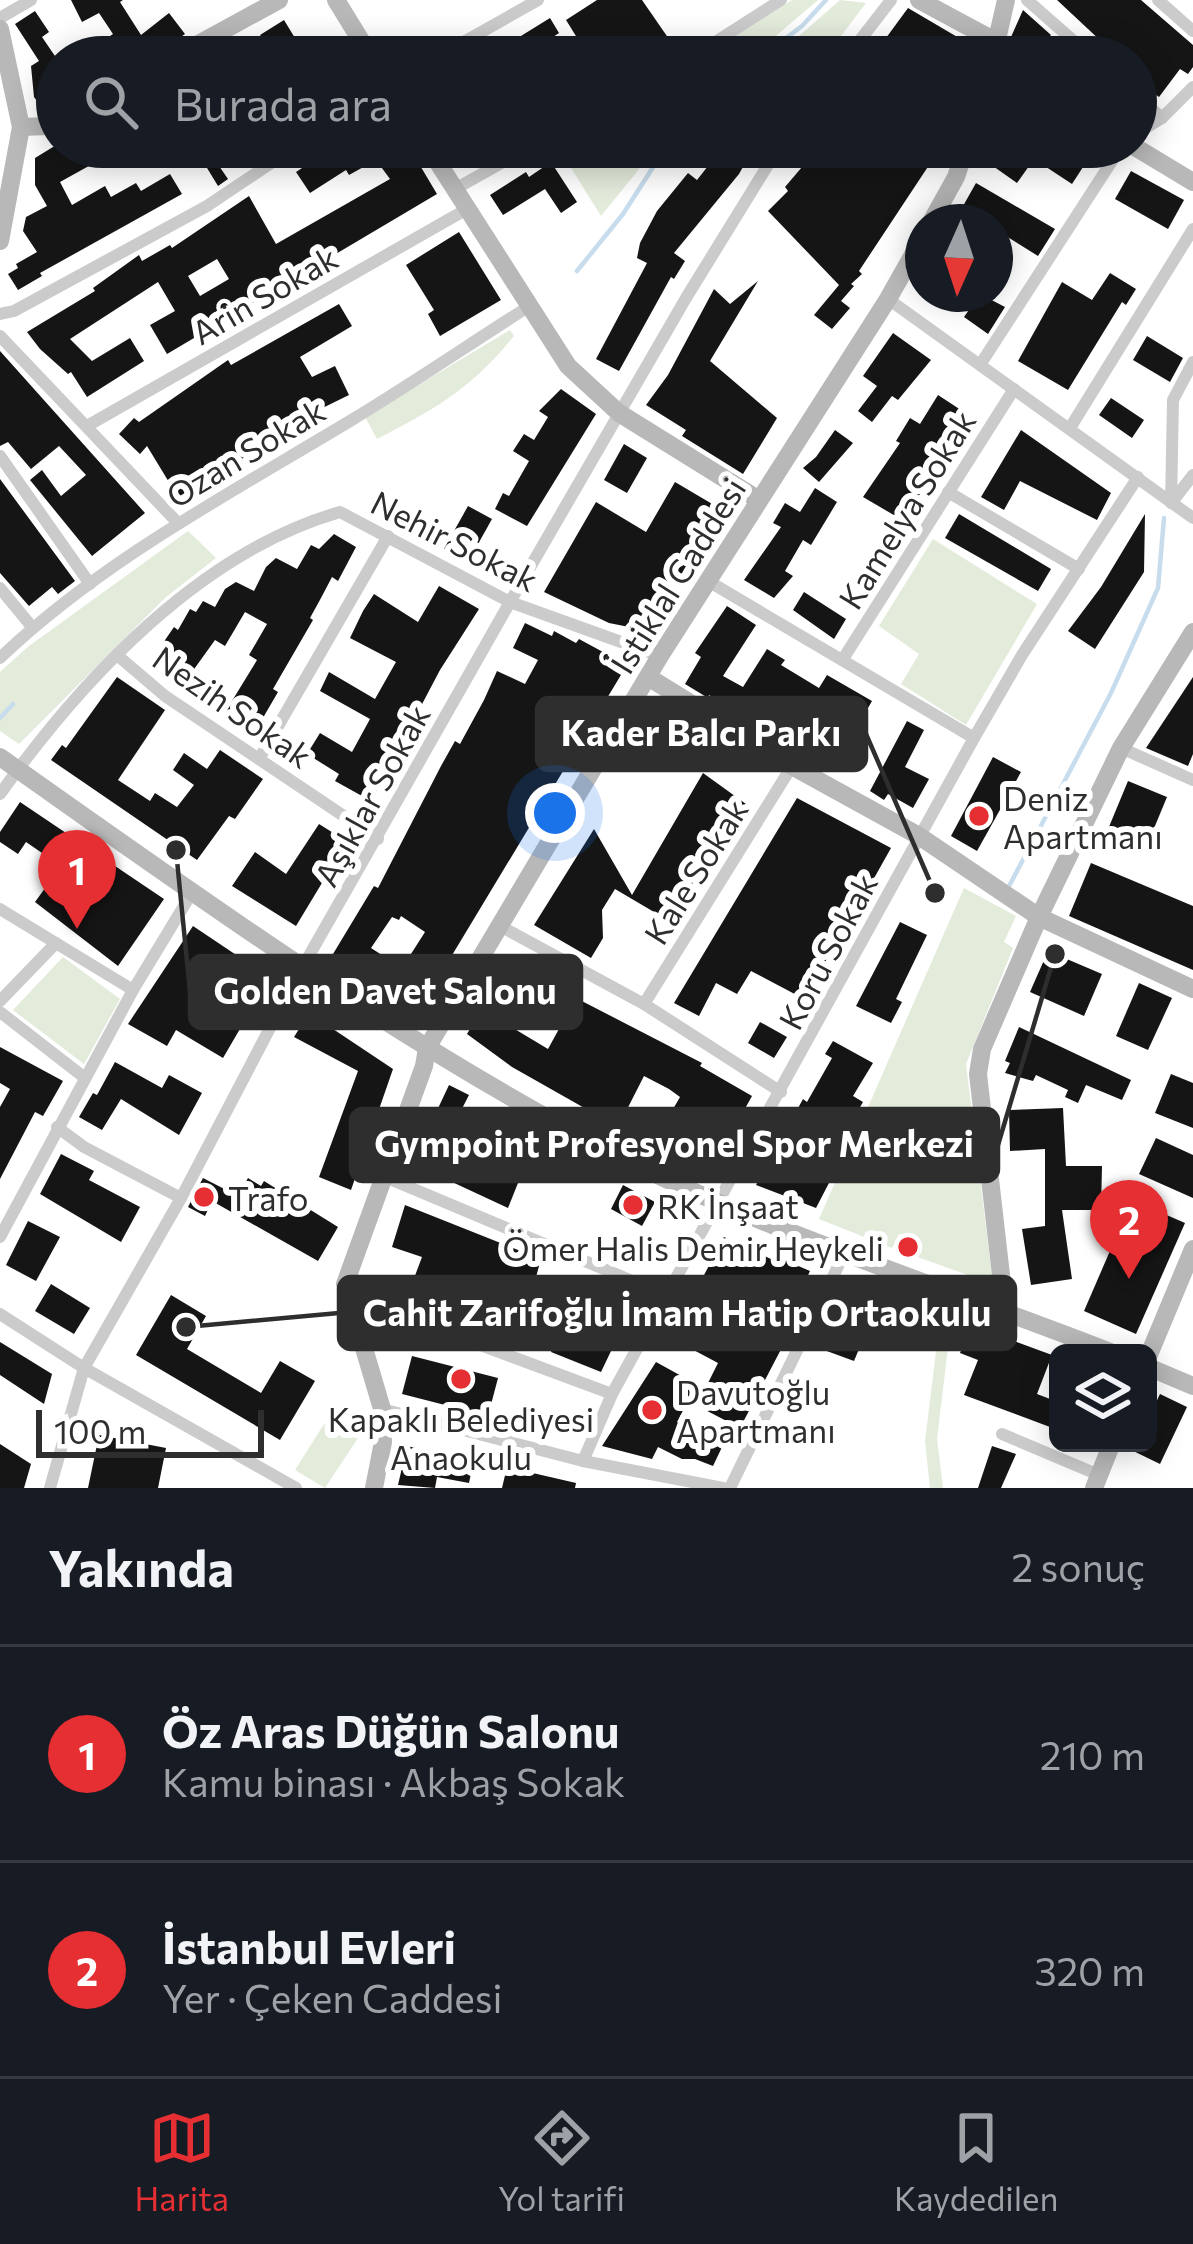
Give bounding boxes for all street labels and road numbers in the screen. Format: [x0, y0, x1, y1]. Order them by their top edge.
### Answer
street label: Arin Sokak [184, 236, 344, 352]
street label: Ozan Sokak [158, 389, 332, 515]
street label: Kamelya Sokak [829, 402, 983, 616]
street label: İstiklal Caddesi [600, 469, 754, 681]
street label: Nehir Sokak [365, 481, 545, 599]
street label: Nezih Sokak [146, 636, 320, 776]
street label: Aşıklar Sokak [304, 697, 438, 893]
street label: Kale Sokak [634, 791, 756, 951]
street label: Koru Sokak [769, 866, 885, 1036]

